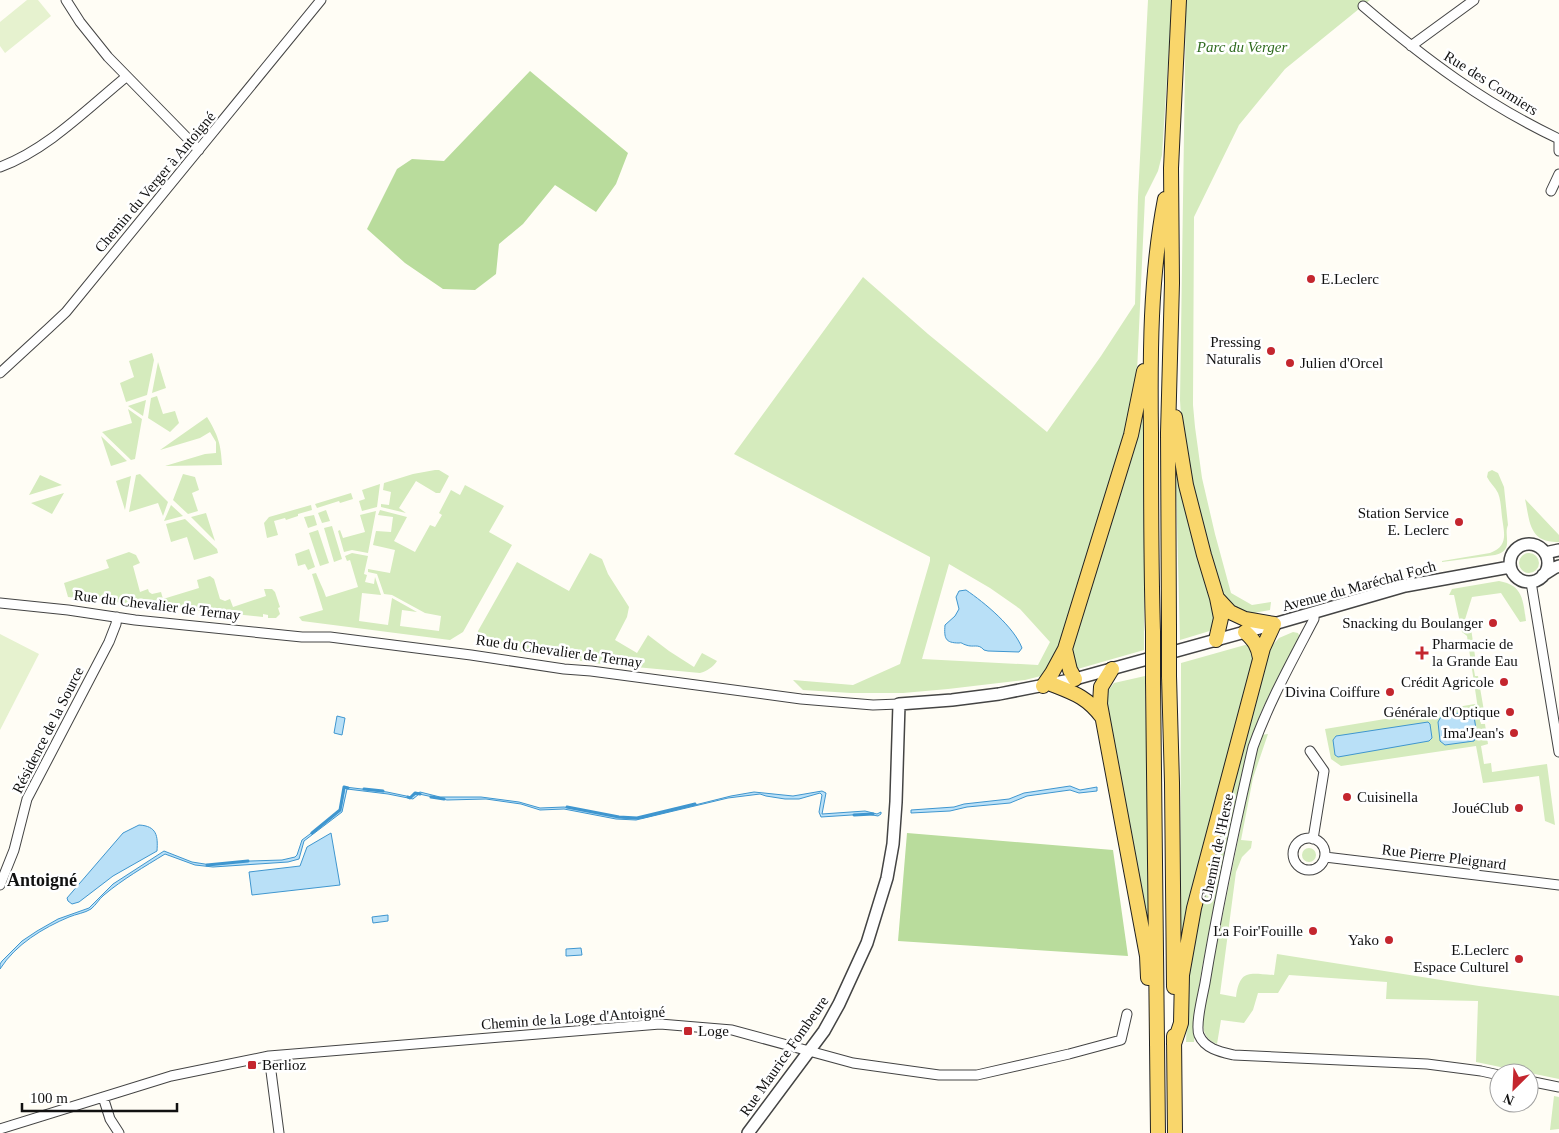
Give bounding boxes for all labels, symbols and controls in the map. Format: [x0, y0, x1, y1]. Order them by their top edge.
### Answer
park label: Parc du Verger [1196, 39, 1287, 55]
street label: Rue des Cormiers [1441, 48, 1541, 118]
street label: Chemin du Verger à Antoigné [91, 108, 219, 256]
place label: E.Leclerc [1321, 271, 1379, 287]
marker: E.Leclerc [1305, 273, 1317, 285]
place label: Pressing Naturalis [1206, 334, 1261, 367]
marker: Pressing Naturalis [1265, 345, 1277, 357]
place label: Julien d'Orcel [1300, 355, 1383, 371]
marker: Julien d'Orcel [1284, 357, 1296, 369]
place label: Station Service E. Leclerc [1358, 505, 1449, 538]
marker: Station Service E. Leclerc [1453, 516, 1465, 528]
street label: Avenue du Maréchal Foch [1280, 558, 1438, 614]
street label: Rue du Chevalier de Ternay [73, 587, 242, 623]
place label: Snacking du Boulanger [1342, 615, 1483, 631]
marker: Snacking du Boulanger [1487, 617, 1499, 629]
street label: Rue du Chevalier de Ternay [475, 631, 644, 671]
place label: Pharmacie de la Grande Eau [1432, 636, 1518, 669]
marker: Pharmacie de la Grande Eau [1416, 647, 1428, 659]
street label: Résidence de la Source [9, 664, 87, 796]
place label: Crédit Agricole [1401, 674, 1494, 690]
marker: Crédit Agricole [1498, 676, 1510, 688]
place label: Divina Coiffure [1285, 684, 1380, 700]
marker: Divina Coiffure [1384, 686, 1396, 698]
place label: Générale d'Optique [1384, 704, 1500, 720]
marker: Générale d'Optique [1504, 706, 1516, 718]
place label: Ima'Jean's [1443, 725, 1504, 741]
marker: Ima'Jean's [1508, 727, 1520, 739]
place label: Cuisinella [1357, 789, 1418, 805]
marker: Cuisinella [1341, 791, 1353, 803]
street label: Chemin de l'Herse [1198, 792, 1236, 904]
place label: JouéClub [1452, 800, 1509, 816]
marker: JouéClub [1513, 802, 1525, 814]
street label: Rue Pierre Pleignard [1381, 841, 1507, 873]
district label: Antoigné [7, 870, 77, 890]
place label: La Foir'Fouille [1213, 923, 1303, 939]
marker: La Foir'Fouille [1307, 925, 1319, 937]
place label: Yako [1348, 932, 1379, 948]
marker: Yako [1383, 934, 1395, 946]
place label: E.Leclerc Espace Culturel [1414, 942, 1509, 975]
marker: E.Leclerc Espace Culturel [1513, 953, 1525, 965]
street label: Rue Maurice Fombeure [737, 993, 832, 1119]
street label: Chemin de la Loge d'Antoigné [480, 1004, 666, 1032]
place label: Loge [698, 1023, 729, 1039]
marker: Loge [682, 1025, 694, 1037]
place label: Berlioz [262, 1057, 306, 1073]
marker: Berlioz [246, 1059, 258, 1071]
north arrow [1489, 1063, 1539, 1113]
scale bar [22, 1080, 178, 1112]
text: 100 m [30, 1090, 68, 1106]
text: N [1501, 1091, 1517, 1108]

